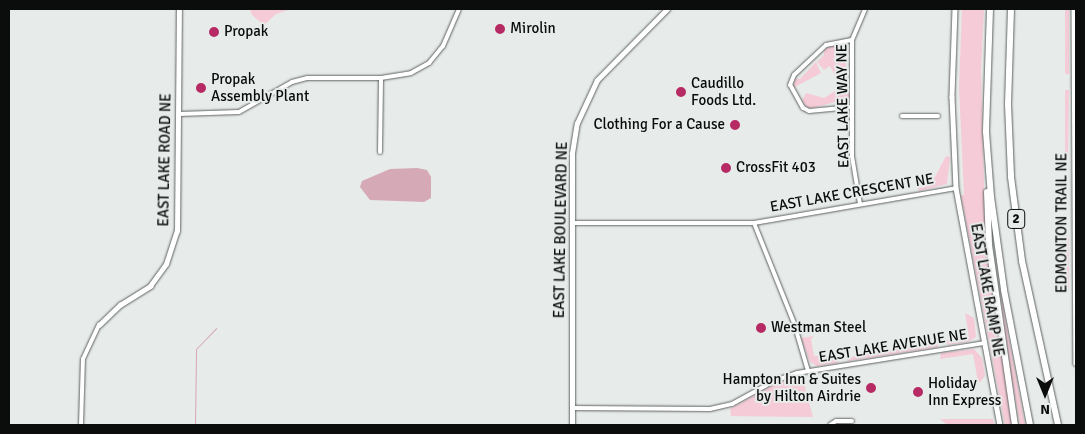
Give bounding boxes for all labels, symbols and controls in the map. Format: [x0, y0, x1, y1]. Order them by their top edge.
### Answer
place label: Mirolin [510, 20, 556, 38]
place label: Propak [224, 23, 268, 41]
marker: Mirolin [494, 23, 506, 35]
marker: Propak [208, 26, 220, 38]
street label: EAST LAKE WAY NE [833, 44, 853, 168]
place label: Propak Assembly Plant [211, 70, 309, 105]
place label: Caudillo Foods Ltd. [691, 74, 756, 109]
marker: Propak Assembly Plant [195, 82, 207, 94]
marker: Caudillo Foods Ltd. [675, 86, 687, 98]
street label: EAST LAKE ROAD NE [155, 93, 175, 227]
place label: Clothing For a Cause [593, 116, 725, 134]
marker: Clothing For a Cause [729, 119, 741, 131]
street label: EAST LAKE BOULEVARD NE [550, 142, 572, 318]
street label: EDMONTON TRAIL NE [1053, 153, 1071, 293]
place label: CrossFit 403 [736, 159, 816, 177]
marker: CrossFit 403 [720, 162, 732, 174]
street label: EAST LAKE CRESCENT NE [769, 170, 935, 216]
road number: 2 [1006, 208, 1026, 230]
street label: EAST LAKE RAMP NE [966, 222, 1008, 358]
place label: Westman Steel [771, 319, 866, 337]
marker: Westman Steel [755, 322, 767, 334]
street label: EAST LAKE AVENUE NE [817, 325, 969, 367]
north arrow [1020, 369, 1070, 419]
place label: Hampton Inn & Suites by Hilton Airdrie [723, 370, 861, 405]
place label: Holiday Inn Express [928, 374, 1001, 409]
marker: Hampton Inn & Suites by Hilton Airdrie [865, 382, 877, 394]
marker: Holiday Inn Express [912, 386, 924, 398]
text: N [1040, 401, 1050, 418]

